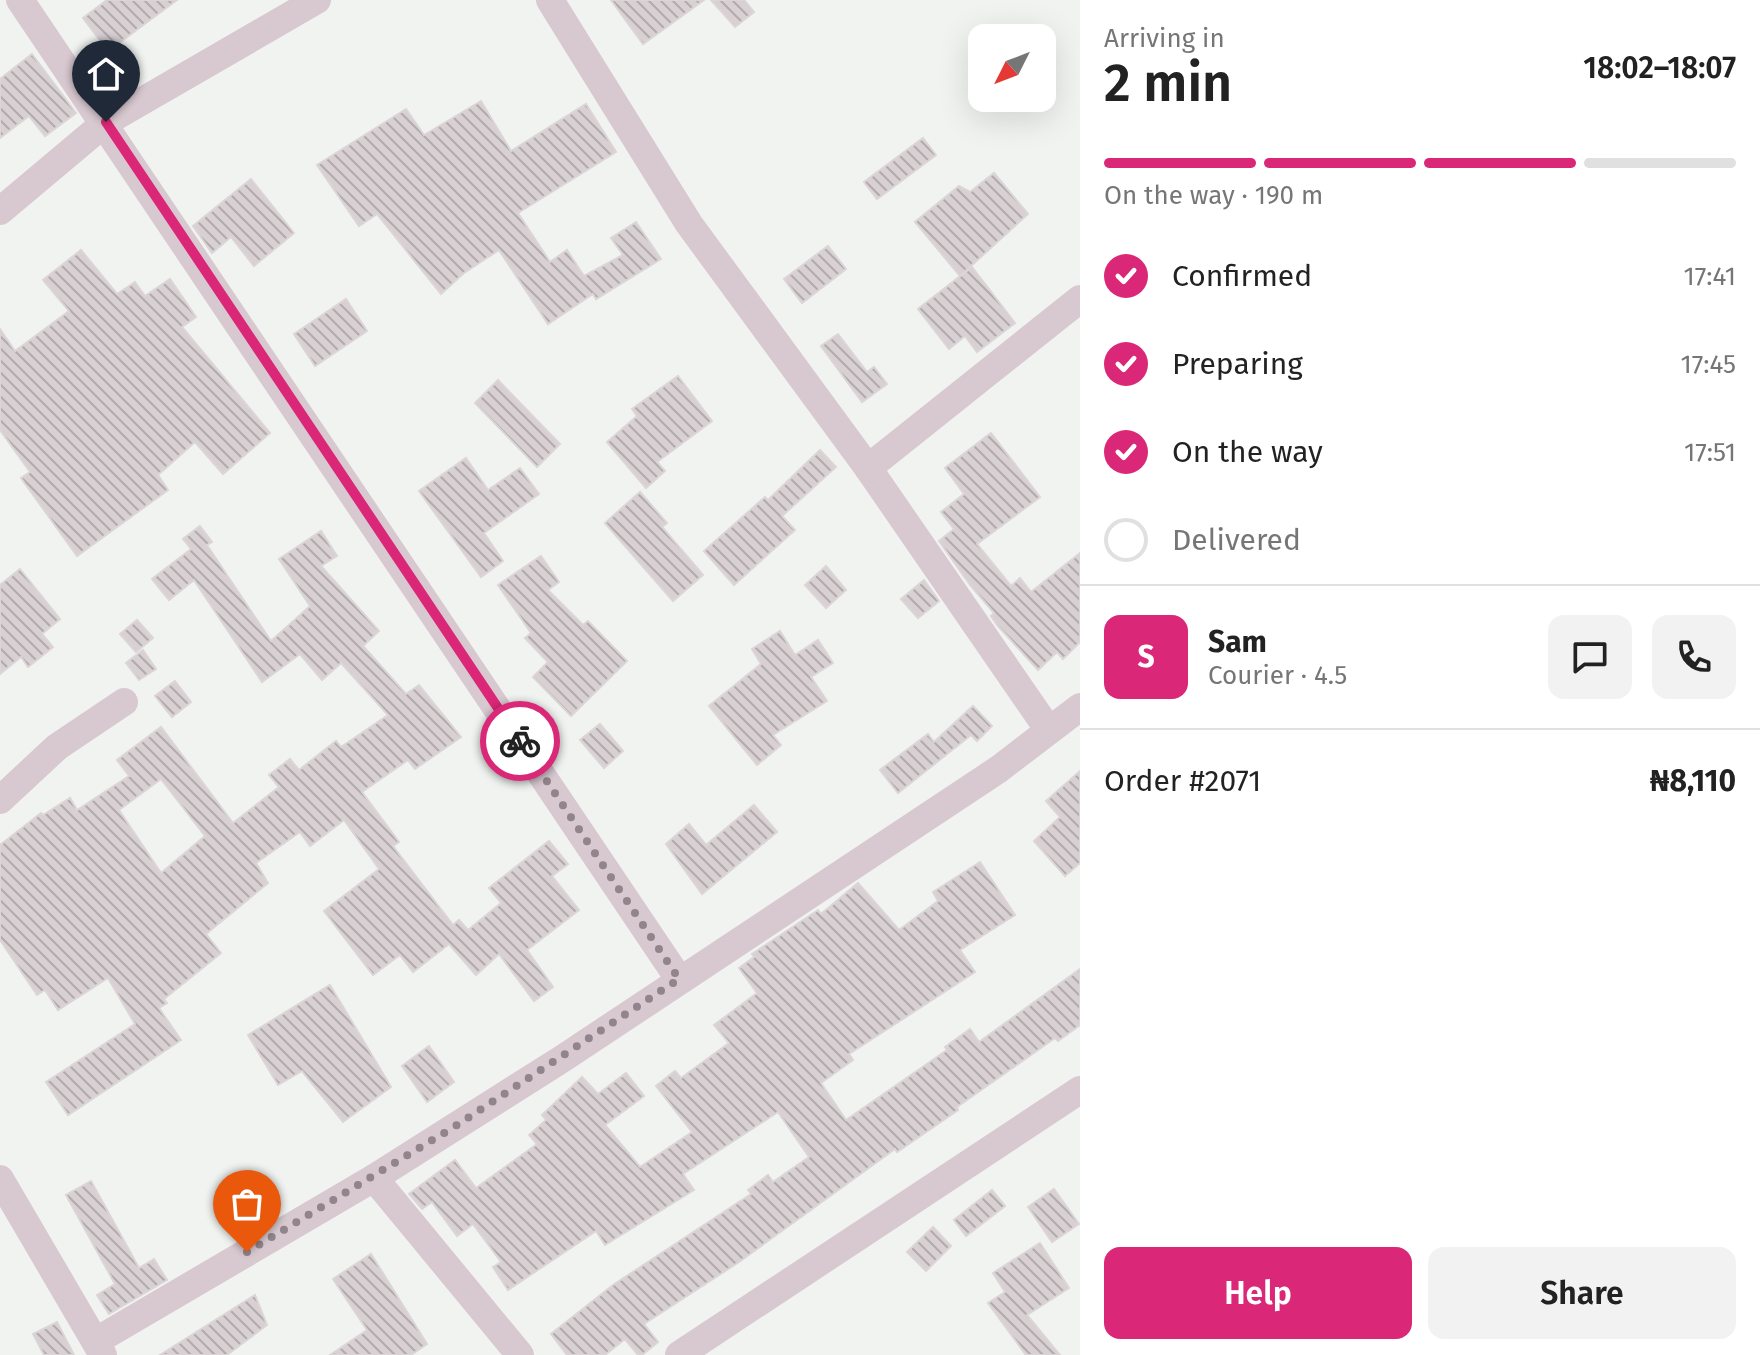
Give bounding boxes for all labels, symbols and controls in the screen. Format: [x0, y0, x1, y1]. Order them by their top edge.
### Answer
text: Arriving in [1104, 23, 1225, 54]
north arrow [968, 24, 1056, 112]
map controls [968, 24, 1056, 112]
pin [72, 40, 140, 122]
text: 18:02–18:07 [1583, 50, 1736, 86]
icon: home [84, 52, 128, 96]
text: 2 min [1104, 52, 1232, 115]
text: On the way · 190 m [1104, 180, 1323, 211]
icon: check [1104, 254, 1148, 298]
text: Confirmed [1172, 258, 1312, 294]
text: 17:41 [1684, 261, 1736, 292]
icon: check [1104, 342, 1148, 386]
text: Preparing [1172, 346, 1303, 382]
text: 17:45 [1680, 349, 1736, 380]
icon: check [1104, 430, 1148, 474]
text: On the way [1172, 434, 1323, 470]
text: 17:51 [1684, 437, 1736, 468]
text: Delivered [1172, 522, 1301, 558]
button: chat [1548, 615, 1632, 699]
button: phone [1652, 615, 1736, 699]
text: Sam [1208, 624, 1267, 660]
text: S [1137, 639, 1155, 675]
text: Courier · 4.5 [1208, 660, 1347, 691]
courier [480, 701, 560, 781]
icon: bike [498, 719, 542, 763]
text: Order #2071 [1104, 763, 1261, 799]
text: ₦8,110 [1650, 763, 1736, 799]
pin [213, 1170, 281, 1252]
icon: bag [225, 1182, 269, 1226]
button: Help [1104, 1247, 1412, 1339]
button: Share [1428, 1247, 1736, 1339]

